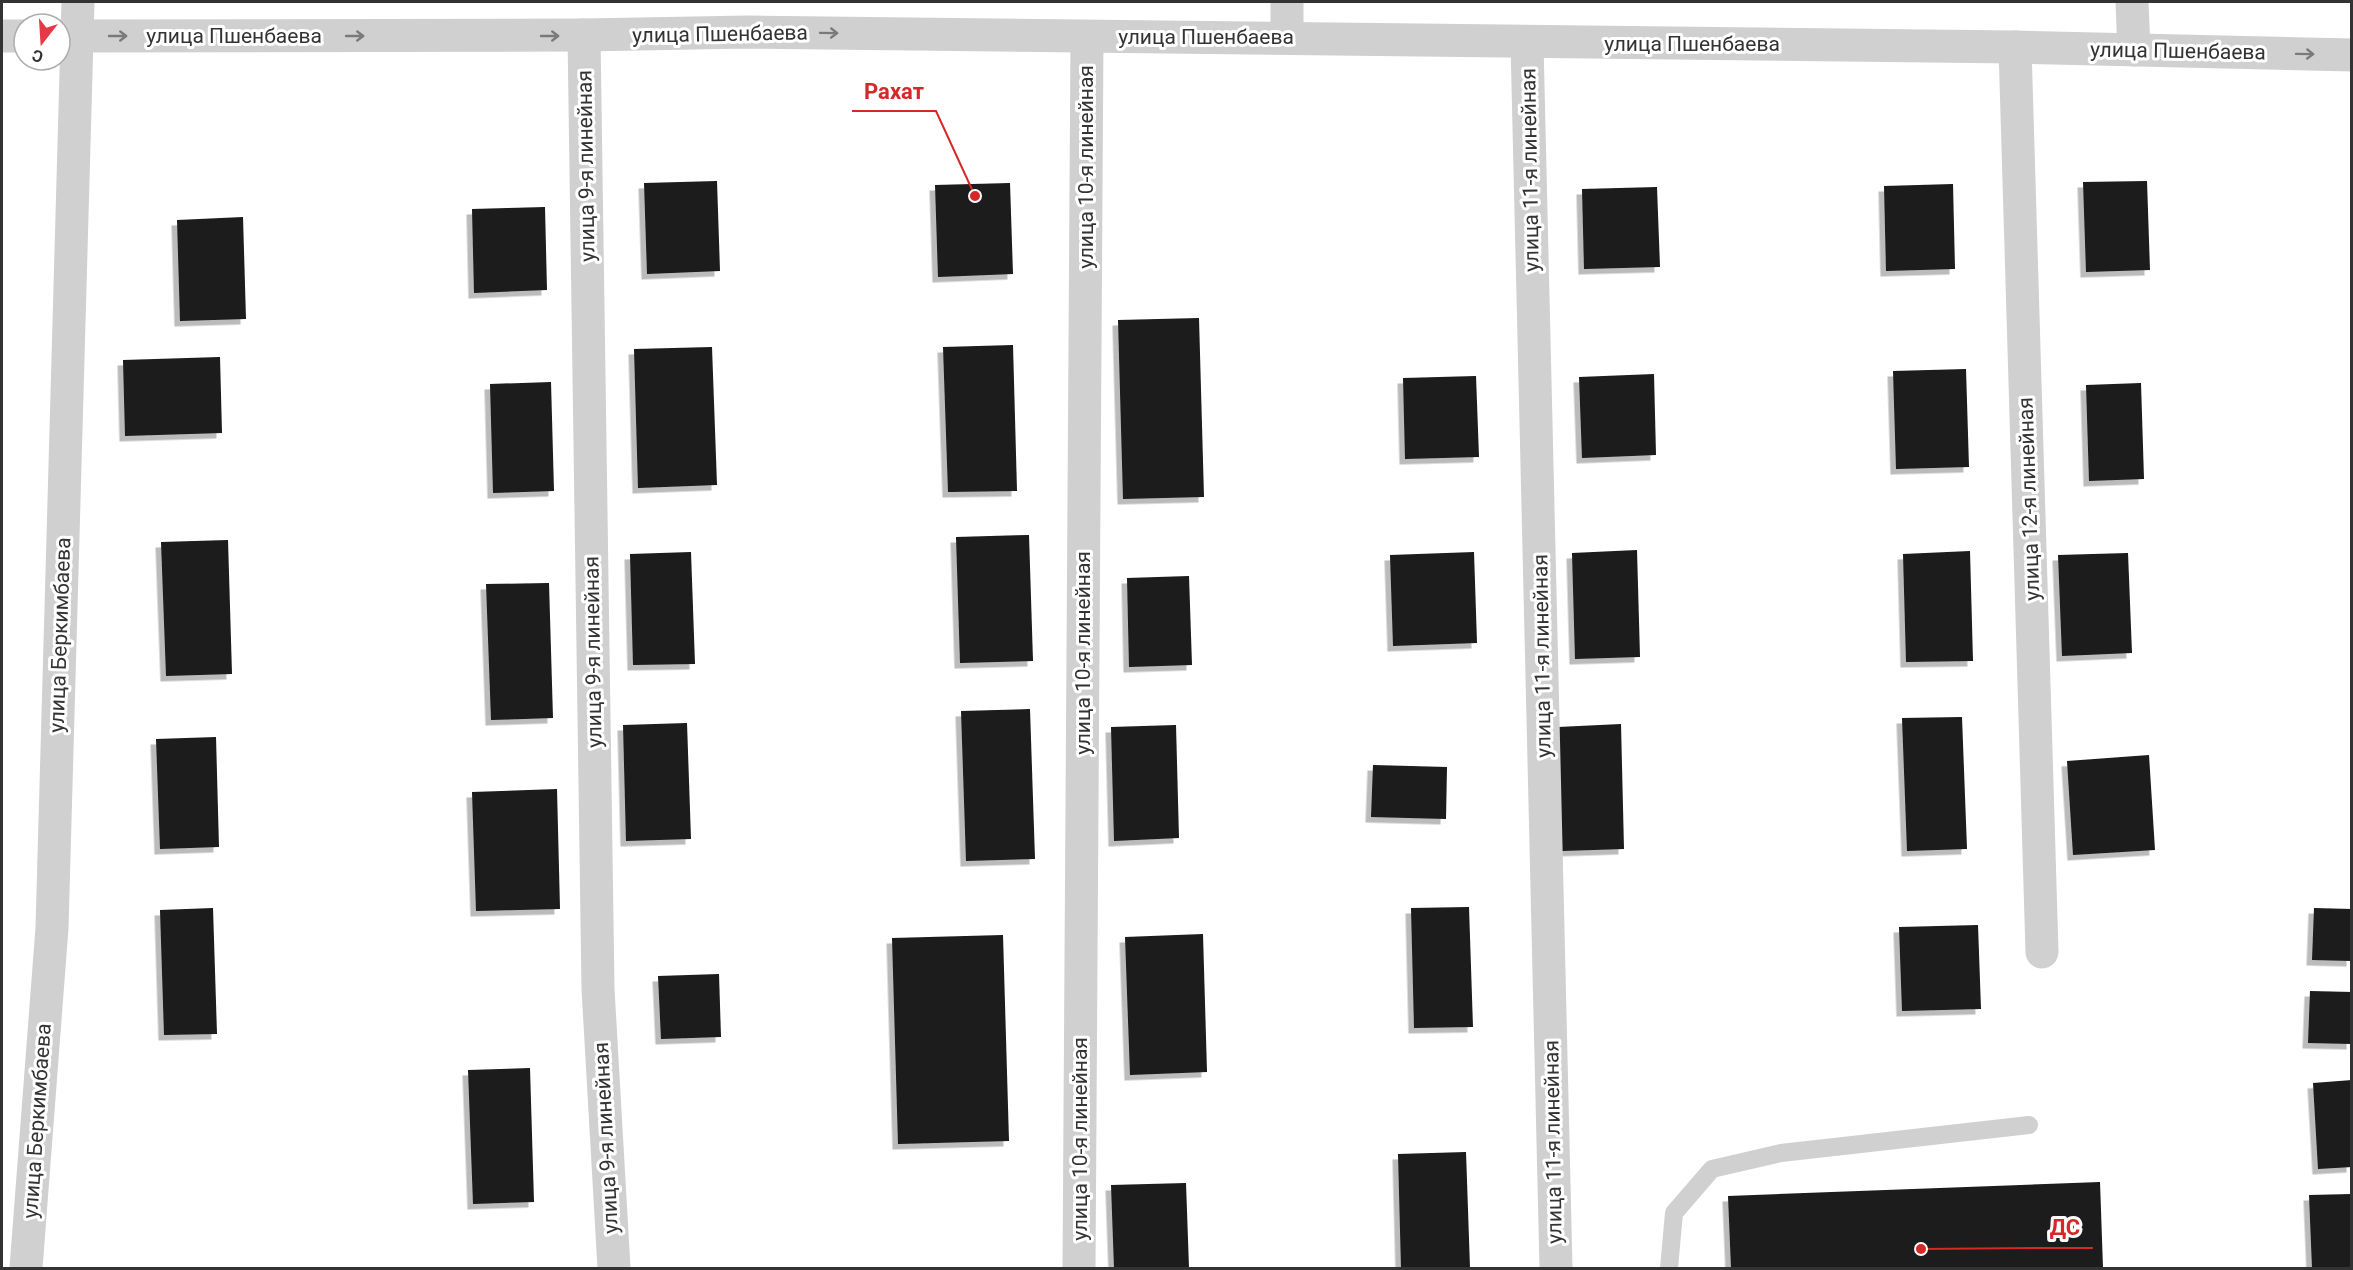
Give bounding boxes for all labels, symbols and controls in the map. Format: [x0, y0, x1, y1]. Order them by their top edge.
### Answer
north arrow [12, 12, 72, 72]
street label: улица Пшенбаева [632, 20, 808, 48]
street label: улица Пшенбаева [146, 24, 322, 48]
street label: улица Пшенбаева [1118, 25, 1294, 49]
one-way arrow [819, 27, 839, 39]
one-way arrow [108, 30, 128, 42]
one-way arrow [345, 30, 365, 42]
one-way arrow [540, 30, 560, 42]
street label: улица Пшенбаева [1604, 32, 1780, 56]
street label: улица Пшенбаева [2090, 37, 2266, 65]
text: С [30, 45, 46, 66]
one-way arrow [2294, 48, 2314, 59]
street label: улица 10-я линейная [1074, 65, 1098, 269]
street label: улица 11-я линейная [1516, 68, 1544, 272]
street label: улица 9-я линейная [572, 70, 600, 262]
callout: Рахат [852, 71, 936, 111]
text: Рахат [864, 79, 924, 104]
street label: улица 12-я линейная [2013, 397, 2045, 601]
street label: улица Беркимбаева [45, 537, 75, 733]
street label: улица 10-я линейная [1071, 551, 1095, 755]
street label: улица 11-я линейная [1528, 554, 1556, 758]
street label: улица 9-я линейная [579, 556, 607, 748]
street label: улица Беркимбаева [18, 1023, 56, 1219]
street label: улица 10-я линейная [1068, 1037, 1092, 1241]
street label: улица 11-я линейная [1539, 1040, 1567, 1244]
street label: улица 9-я линейная [589, 1042, 623, 1234]
callout: ДС [2038, 1208, 2093, 1248]
text: ДС [2050, 1215, 2080, 1240]

